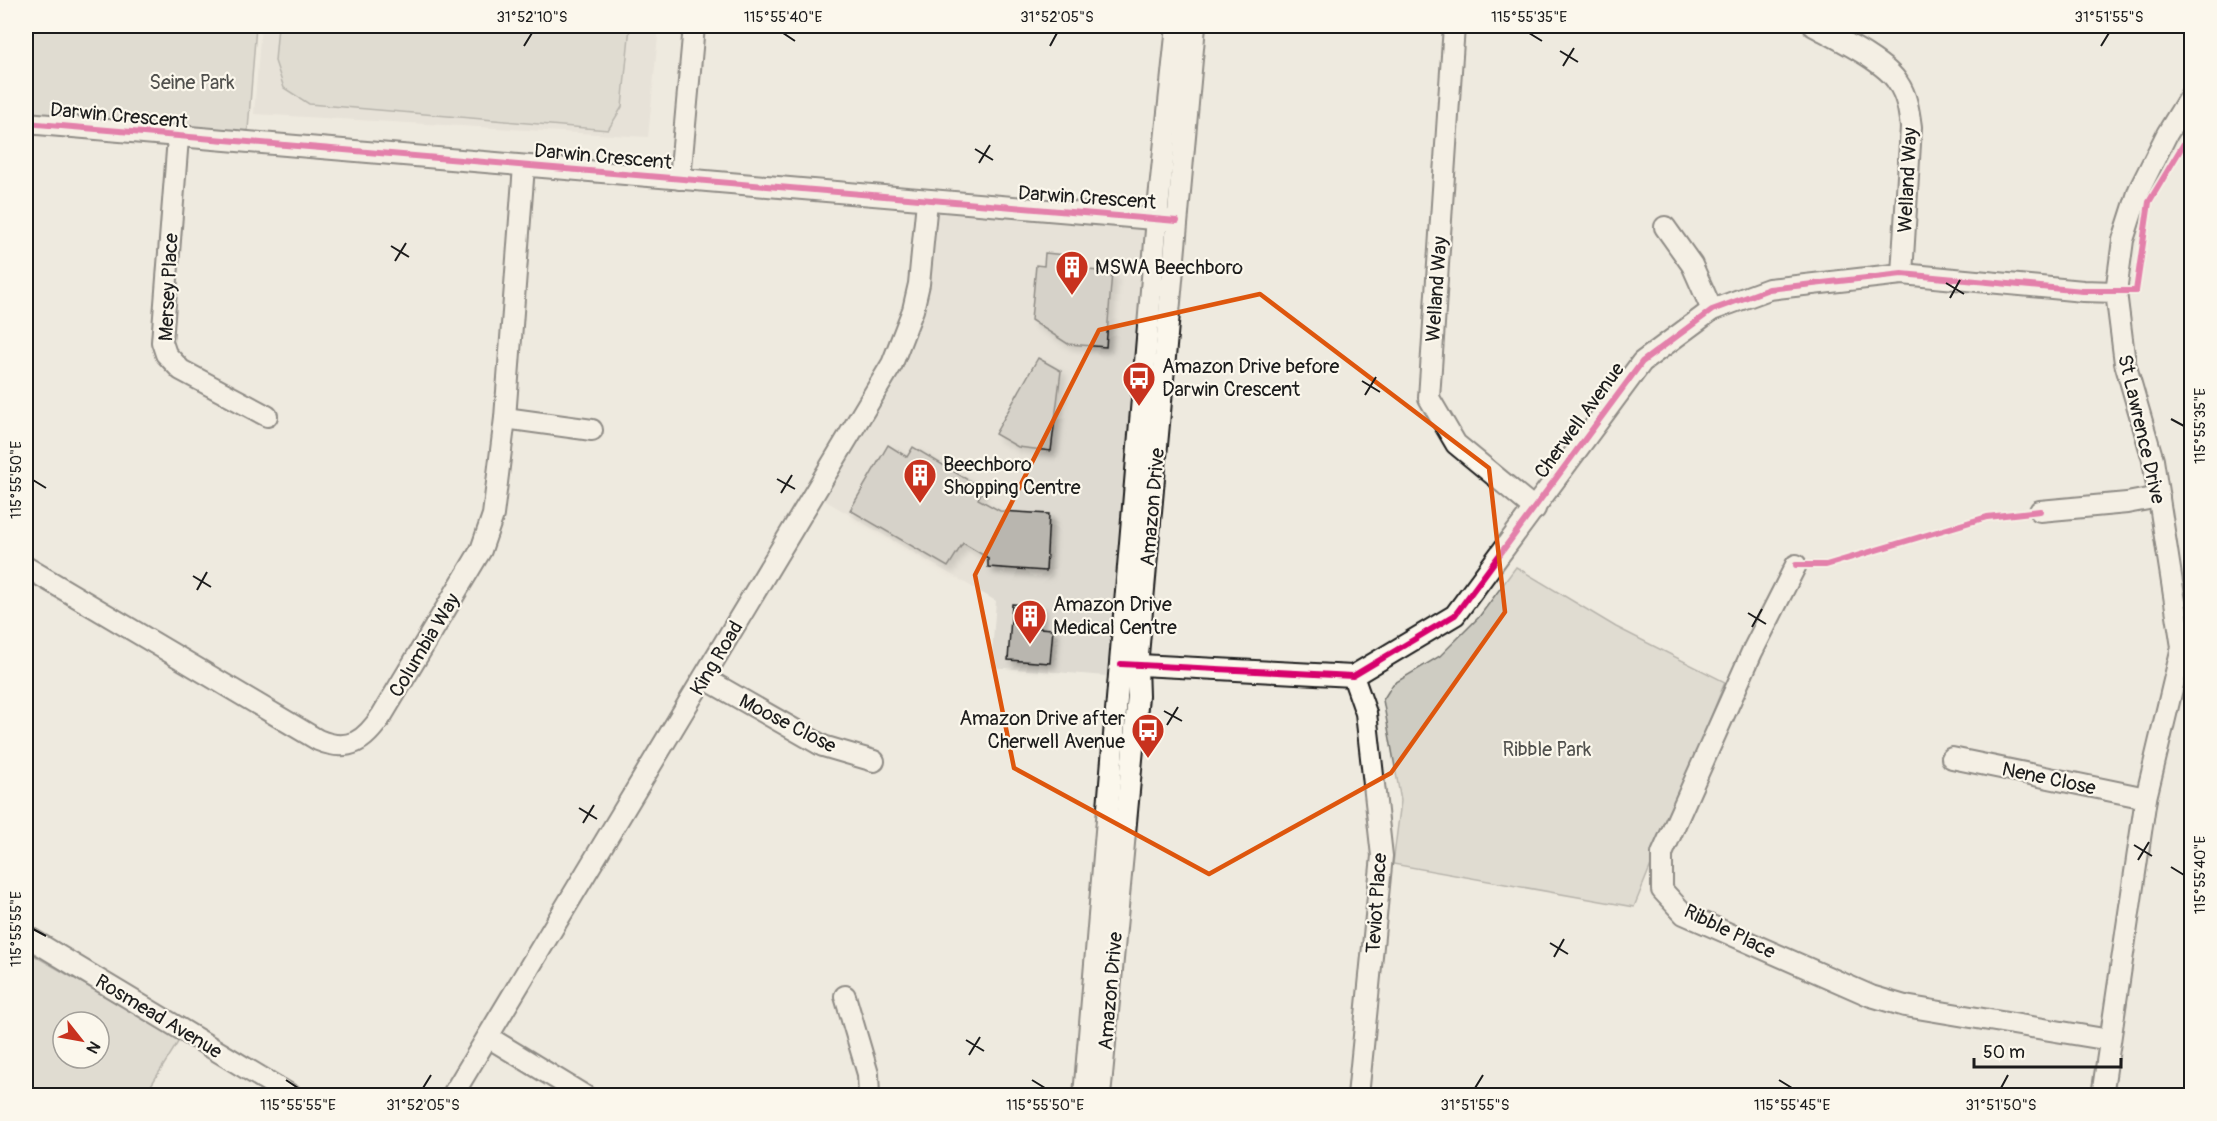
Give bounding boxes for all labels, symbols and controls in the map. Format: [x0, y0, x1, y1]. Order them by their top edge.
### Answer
text: 31°52'10"S [496, 8, 568, 27]
text: 115°55'40"E [744, 8, 822, 27]
text: 31°52'05"S [1020, 8, 1094, 27]
text: 115°55'35"E [1491, 8, 1567, 27]
text: 31°51'55"S [2075, 8, 2143, 27]
park label: Seine Park [149, 70, 235, 95]
street label: Darwin Crescent [49, 97, 190, 134]
street label: Welland Way [1892, 126, 1923, 233]
street label: Darwin Crescent [533, 138, 674, 175]
street label: Darwin Crescent [1017, 180, 1158, 215]
street label: Mersey Place [153, 232, 184, 342]
street label: Welland Way [1420, 235, 1453, 343]
building icon: MSWA Beechboro [1054, 249, 1090, 296]
place label: MSWA Beechboro [1095, 255, 1243, 280]
street label: St Lawrence Drive [2112, 352, 2171, 506]
place label: Amazon Drive before Darwin Crescent [1162, 354, 1339, 402]
street label: Cherwell Avenue [1529, 357, 1630, 483]
bus stop icon: Amazon Drive before Darwin Crescent [1121, 360, 1157, 407]
text: 115°55'35"E [2191, 388, 2210, 464]
text: 115°55'50"E [7, 441, 26, 519]
street label: Amazon Drive [1135, 447, 1170, 567]
place label: Beechboro Shopping Centre [943, 452, 1081, 500]
building icon: Beechboro Shopping Centre [902, 457, 938, 504]
street label: Columbia Way [384, 588, 466, 702]
place label: Amazon Drive Medical Centre [1053, 592, 1177, 640]
building icon: Amazon Drive Medical Centre [1012, 598, 1048, 645]
street label: King Road [684, 616, 748, 700]
street label: Moose Close [735, 688, 841, 759]
place label: Amazon Drive after Cherwell Avenue [959, 706, 1125, 754]
bus stop icon: Amazon Drive after Cherwell Avenue [1130, 712, 1166, 759]
park label: Ribble Park [1503, 737, 1592, 762]
street label: Nene Close [2000, 756, 2098, 801]
text: 115°55'40"E [2191, 836, 2210, 914]
street label: Teviot Place [1361, 852, 1392, 954]
text: 115°55'55"E [7, 891, 26, 967]
street label: Ribble Place [1680, 899, 1780, 964]
street label: Amazon Drive [1093, 931, 1128, 1051]
street label: Rosmead Avenue [91, 969, 227, 1064]
north arrow [51, 1010, 111, 1070]
scale bar [1974, 1031, 2121, 1069]
text: N [82, 1037, 104, 1057]
text: 50 m [1983, 1041, 2025, 1064]
text: 115°55'55"E [260, 1096, 336, 1115]
text: 31°52'05"S [386, 1096, 460, 1115]
text: 115°55'50"E [1006, 1096, 1084, 1115]
text: 31°51'55"S [1441, 1096, 1509, 1115]
text: 115°55'45"E [1754, 1096, 1830, 1115]
text: 31°51'50"S [1966, 1096, 2036, 1115]

